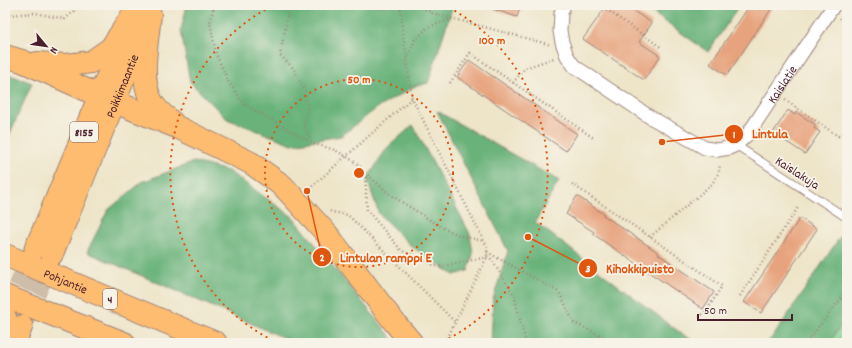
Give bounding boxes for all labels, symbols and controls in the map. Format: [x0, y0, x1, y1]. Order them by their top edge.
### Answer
north arrow [26, 26, 66, 66]
text: 100 m [479, 33, 505, 50]
text: N [44, 44, 61, 57]
street label: Poikkimaantie [102, 52, 145, 121]
street label: Kaislatie [764, 62, 803, 108]
text: 50 m [347, 72, 371, 89]
callout: Lintula [724, 121, 796, 147]
road number: 8155 [70, 122, 98, 142]
text: Lintula [752, 125, 789, 145]
text: 1 [733, 127, 736, 144]
street label: Kaislakuja [771, 153, 823, 196]
centre of rings [352, 166, 366, 180]
callout: Lintulan ramppi E [312, 244, 440, 270]
text: Lintulan ramppi E [340, 249, 433, 269]
text: 2 [319, 250, 325, 267]
callout: Kihokkipuisto [578, 255, 682, 281]
text: Kihokkipuisto [606, 260, 674, 280]
text: 3 [585, 261, 591, 278]
street label: Pohjantie [40, 265, 90, 300]
road number: 4 [103, 289, 117, 309]
scale bar [698, 296, 792, 322]
text: 50 m [704, 303, 727, 320]

